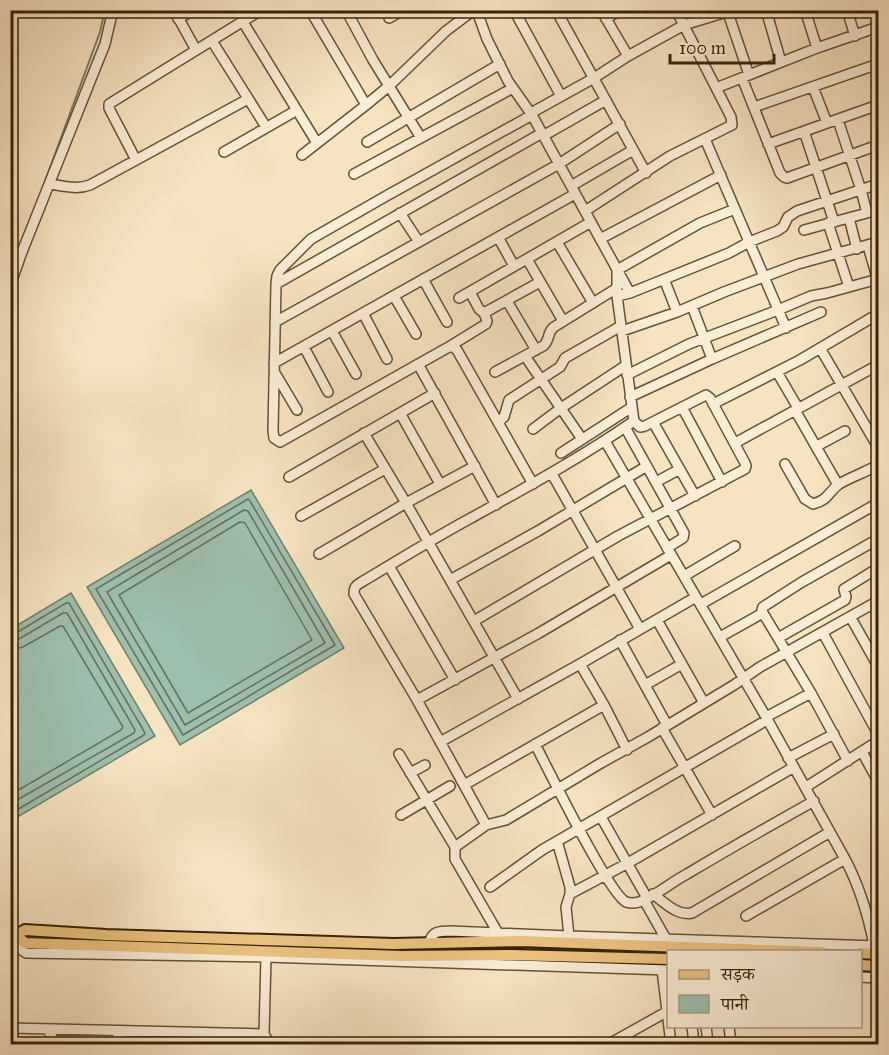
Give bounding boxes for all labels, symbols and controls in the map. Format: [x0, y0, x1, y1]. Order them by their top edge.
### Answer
scale bar [670, 27, 774, 65]
text: 100 m [679, 37, 726, 59]
legend [667, 950, 862, 1028]
text: सड़क [720, 963, 756, 985]
text: पानी [720, 993, 750, 1015]

